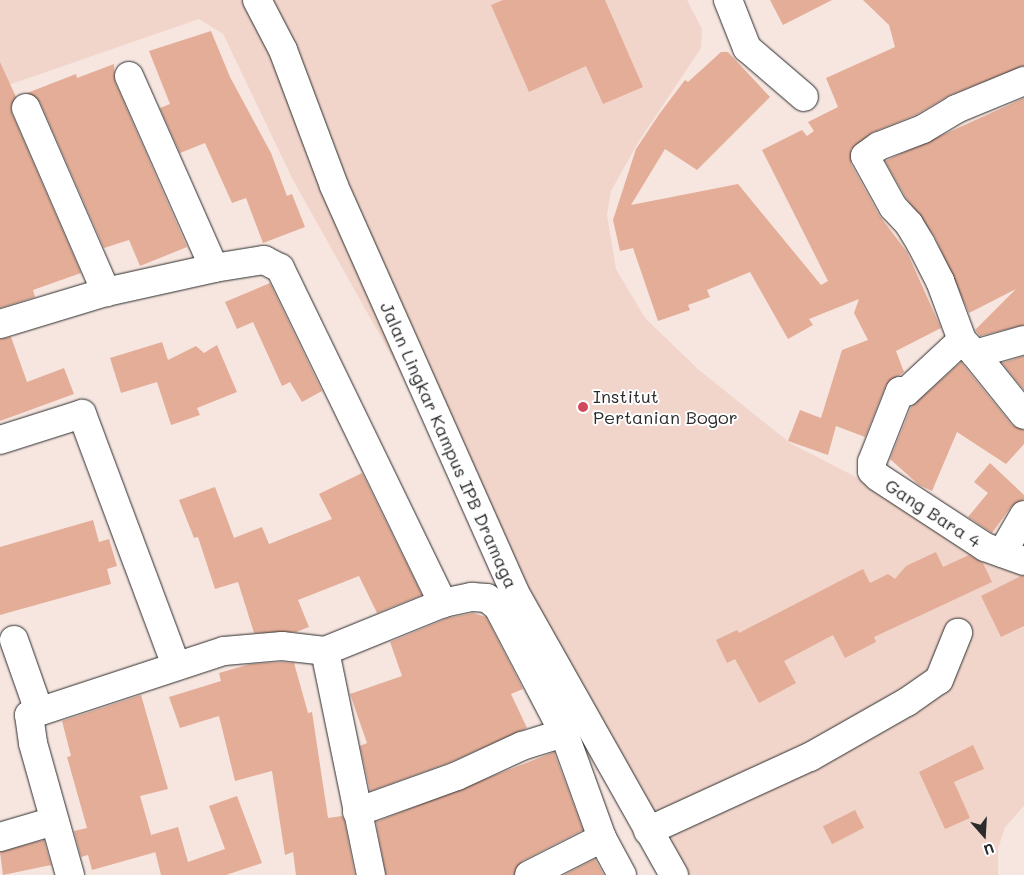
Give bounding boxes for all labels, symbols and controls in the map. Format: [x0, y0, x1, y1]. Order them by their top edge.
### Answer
street label: Jalan Lingkar Kampus IPB Dramaga [376, 298, 522, 592]
place label: Institut Pertanian Bogor [593, 386, 738, 428]
marker: Institut Pertanian Bogor [577, 401, 589, 413]
street label: Gang Bara 4 [881, 474, 985, 552]
north arrow [959, 810, 1009, 860]
text: U [981, 839, 997, 860]

